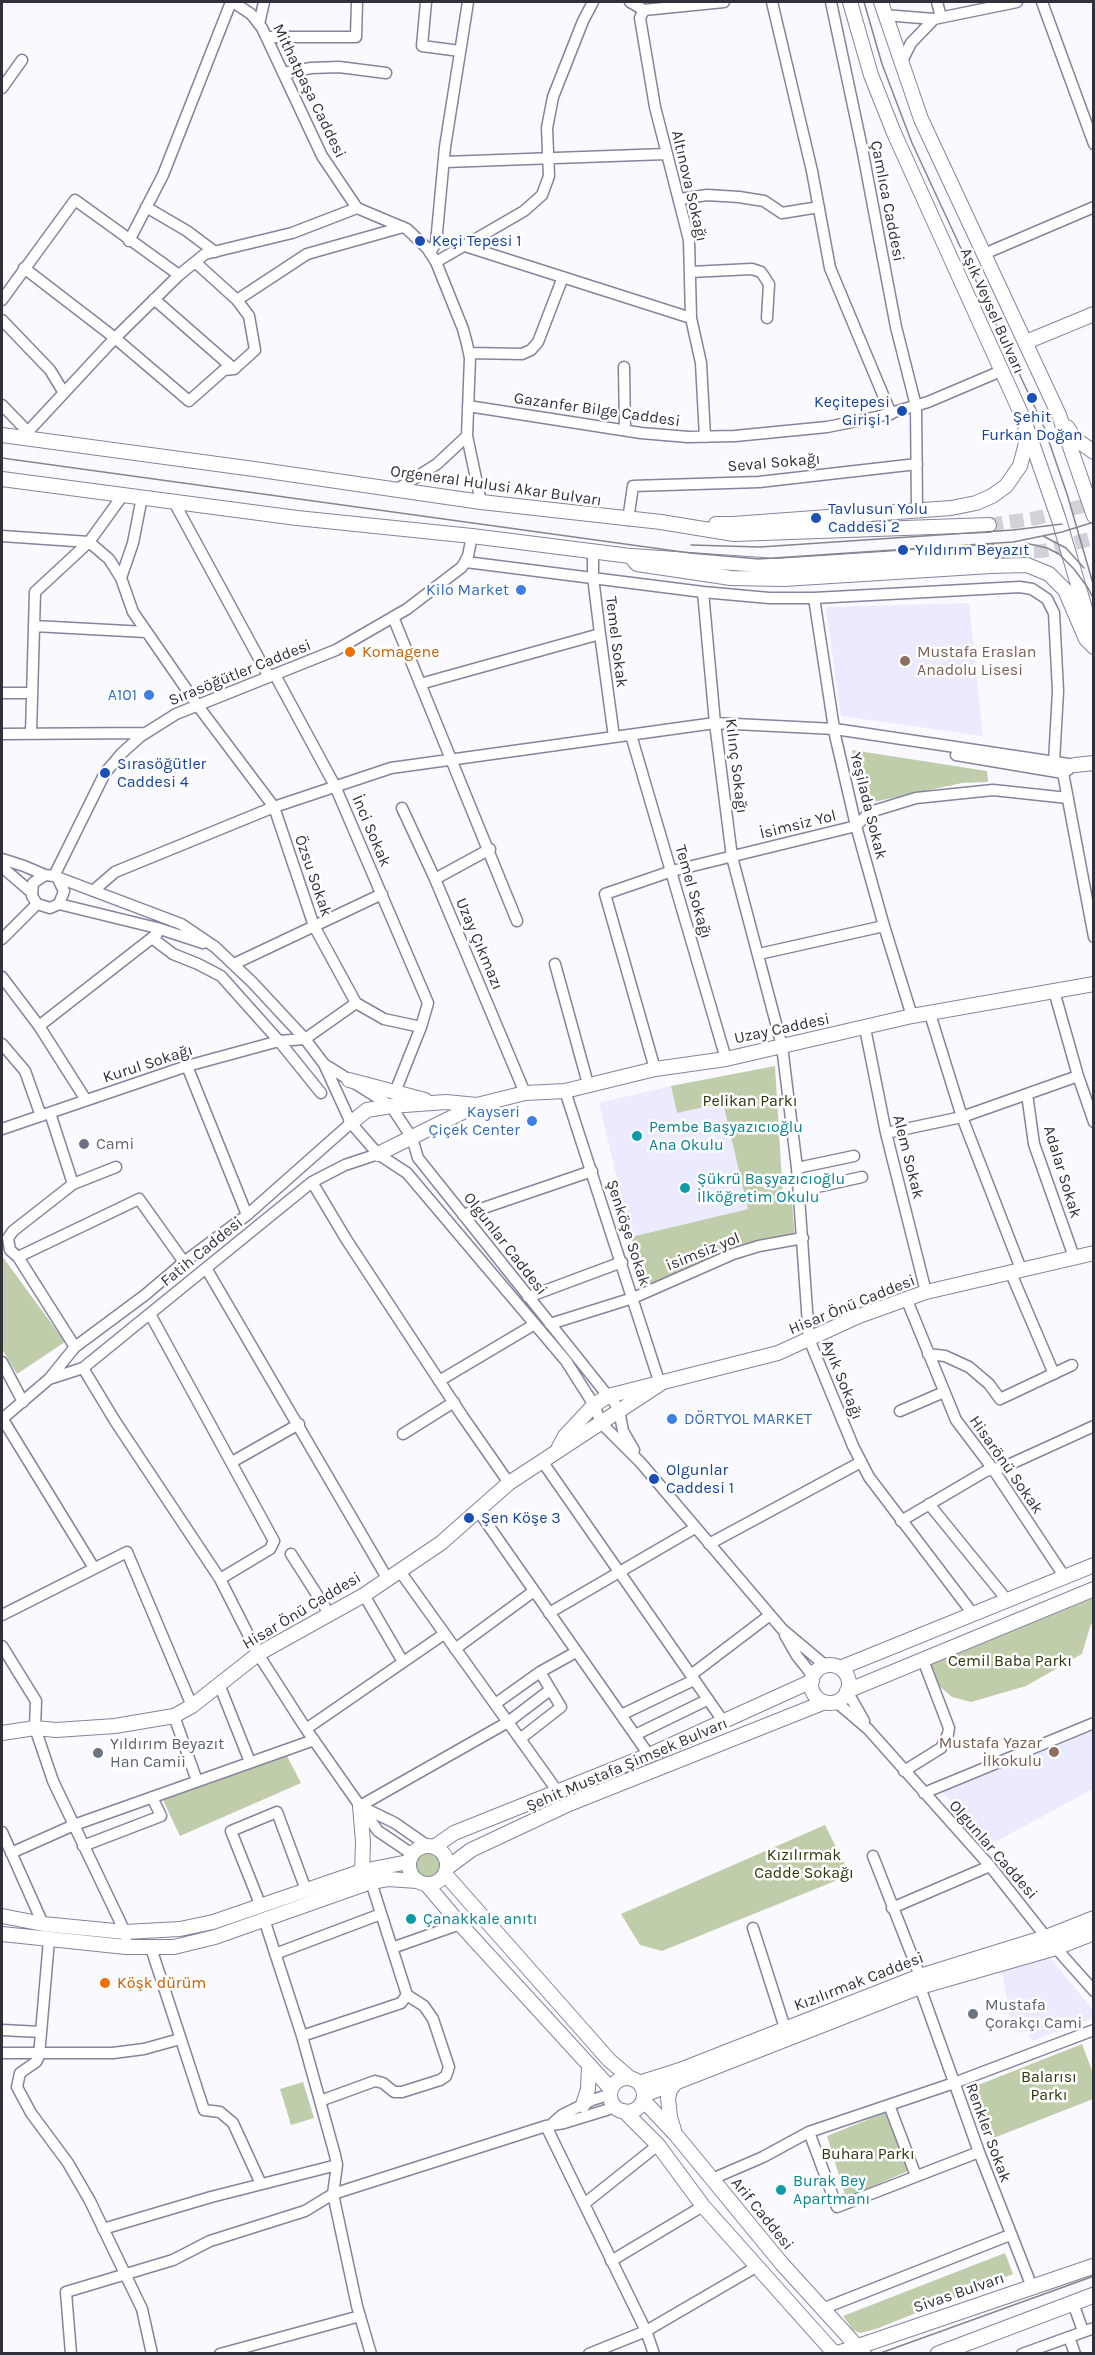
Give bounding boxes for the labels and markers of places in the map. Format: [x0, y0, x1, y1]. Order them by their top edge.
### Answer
place label: Keçi Tepesi 1 [432, 231, 522, 251]
marker: Keçi Tepesi 1 [413, 234, 427, 248]
marker: Şehit Furkan Doğan [1025, 391, 1039, 405]
place label: Keçitepesi Girişi 1 [814, 392, 890, 430]
marker: Keçitepesi Girişi 1 [895, 404, 909, 418]
place label: Şehit Furkan Doğan [981, 407, 1083, 445]
place label: Tavlusun Yolu Caddesi 2 [828, 499, 928, 537]
marker: Tavlusun Yolu Caddesi 2 [809, 511, 823, 525]
place label: Yıldırım Beyazıt [915, 540, 1029, 560]
marker: Yıldırım Beyazıt [896, 543, 910, 557]
place label: Kilo Market [426, 580, 509, 600]
marker: Kilo Market [514, 583, 528, 597]
place label: Komagene [362, 642, 439, 662]
place label: Mustafa Eraslan Anadolu Lisesi [917, 642, 1036, 680]
marker: Komagene [343, 645, 357, 659]
marker: Mustafa Eraslan Anadolu Lisesi [898, 654, 912, 668]
place label: A101 [108, 685, 137, 705]
marker: A101 [142, 688, 156, 702]
place label: Sırasöğütler Caddesi 4 [117, 754, 206, 792]
marker: Sırasöğütler Caddesi 4 [98, 766, 112, 780]
place label: Kayseri Çiçek Center [428, 1102, 520, 1140]
marker: Kayseri Çiçek Center [525, 1114, 539, 1128]
place label: Pembe Başyazıcıoğlu Ana Okulu [649, 1117, 803, 1155]
marker: Pembe Başyazıcıoğlu Ana Okulu [630, 1129, 644, 1143]
place label: Cami [96, 1134, 134, 1154]
marker: Cami [77, 1137, 91, 1151]
place label: Şükrü Başyazıcıoğlu İlköğretim Okulu [697, 1169, 845, 1207]
marker: Şükrü Başyazıcıoğlu İlköğretim Okulu [678, 1181, 692, 1195]
place label: DÖRTYOL MARKET [684, 1409, 812, 1429]
marker: DÖRTYOL MARKET [665, 1412, 679, 1426]
place label: Olgunlar Caddesi 1 [666, 1460, 734, 1498]
marker: Olgunlar Caddesi 1 [647, 1472, 661, 1486]
place label: Şen Köşe 3 [481, 1508, 561, 1528]
marker: Şen Köşe 3 [462, 1511, 476, 1525]
place label: Mustafa Yazar İlkokulu [939, 1733, 1042, 1771]
place label: Yıldırım Beyazıt Han Camii [110, 1734, 224, 1772]
marker: Mustafa Yazar İlkokulu [1047, 1745, 1061, 1759]
marker: Yıldırım Beyazıt Han Camii [91, 1746, 105, 1760]
place label: Çanakkale anıtı [423, 1909, 537, 1929]
marker: Çanakkale anıtı [404, 1912, 418, 1926]
place label: Köşk dürüm [117, 1973, 206, 1993]
marker: Köşk dürüm [98, 1976, 112, 1990]
place label: Mustafa Çorakçı Cami [985, 1995, 1082, 2033]
marker: Mustafa Çorakçı Cami [966, 2007, 980, 2021]
place label: Burak Bey Apartmanı [793, 2171, 870, 2209]
marker: Burak Bey Apartmanı [774, 2183, 788, 2197]

